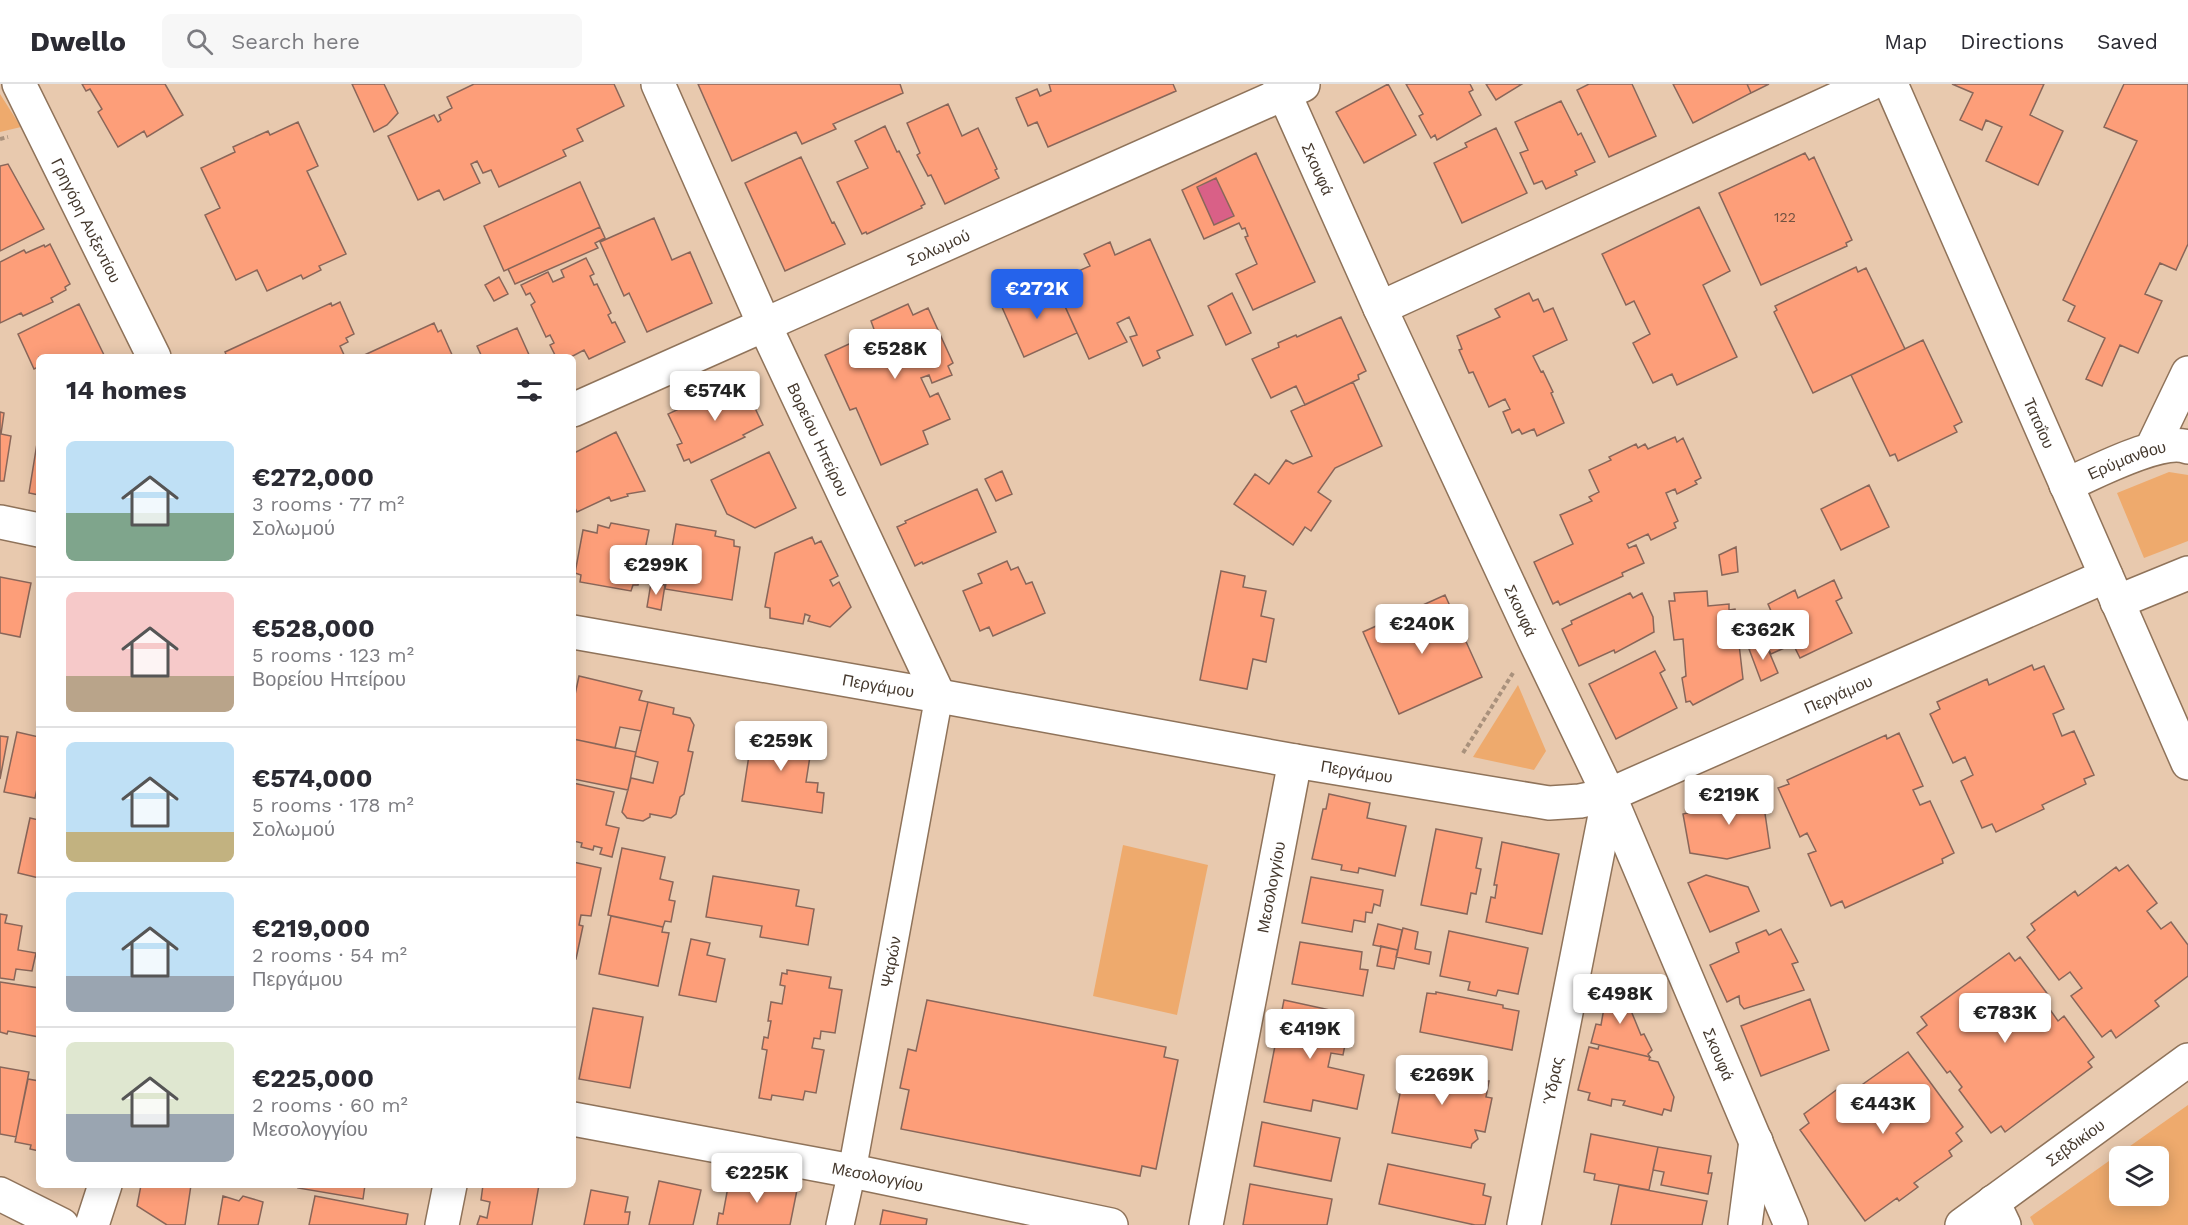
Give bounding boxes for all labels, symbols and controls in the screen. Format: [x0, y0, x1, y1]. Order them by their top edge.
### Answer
search box [162, 14, 582, 68]
text: Dwello [30, 25, 126, 58]
icon: search [183, 25, 216, 58]
text: Search here [231, 29, 360, 54]
text: Map [1884, 29, 1927, 54]
text: Directions [1960, 29, 2064, 54]
text: Saved [2097, 29, 2158, 54]
street label: Σκουφά [1298, 140, 1338, 198]
street label: Γρηγόρη Αυξεντίου [48, 155, 125, 286]
house number: 122 [1774, 209, 1796, 225]
street label: Σολωμού [904, 225, 973, 269]
pin: €272K [995, 269, 1079, 320]
text: €272K [1005, 276, 1069, 300]
pin: €528K [853, 329, 937, 380]
text: €528K [863, 336, 927, 360]
pin: €574K [673, 371, 757, 422]
icon: filters [513, 374, 546, 407]
text: 14 homes [66, 375, 187, 405]
text: €574K [684, 378, 746, 402]
street label: Βορείου Ηπείρου [783, 380, 853, 499]
street label: Τατοΐου [2020, 395, 2059, 451]
street label: Ερύμανθου [2085, 437, 2168, 483]
text: €272,000 [252, 462, 374, 492]
icon: home [114, 465, 186, 537]
text: 3 rooms · 77 m² [252, 492, 404, 516]
text: Σολωμού [252, 516, 335, 540]
pin: €299K [614, 545, 698, 596]
text: €299K [624, 552, 688, 576]
street label: Σκουφά [1501, 582, 1541, 639]
pin: €240K [1380, 604, 1464, 655]
pin: €362K [1721, 610, 1805, 661]
text: €240K [1389, 611, 1455, 635]
text: €528,000 [252, 613, 375, 643]
icon: home [114, 616, 186, 688]
text: €362K [1731, 617, 1795, 641]
text: 5 rooms · 123 m² [252, 643, 414, 667]
text: Βορείου Ηπείρου [252, 667, 406, 691]
street label: Περγάμου [841, 670, 916, 701]
street label: Περγάμου [1801, 671, 1875, 717]
pin: €259K [739, 721, 823, 772]
text: €259K [749, 728, 813, 752]
street label: Περγάμου [1319, 756, 1394, 787]
text: €574,000 [252, 763, 372, 793]
icon: home [114, 766, 186, 838]
pin: €219K [1687, 775, 1771, 826]
text: €219K [1699, 782, 1759, 806]
text: 5 rooms · 178 m² [252, 793, 414, 817]
text: Σολωμού [252, 817, 335, 841]
street label: Μεσολογγίου [1253, 840, 1289, 935]
text: €219,000 [252, 913, 370, 943]
icon: home [114, 916, 186, 988]
street label: Ψαρών [876, 935, 904, 989]
text: 2 rooms · 54 m² [252, 943, 407, 967]
text: Περγάμου [252, 967, 343, 991]
pin: €498K [1578, 974, 1662, 1025]
text: €498K [1587, 981, 1653, 1005]
pin: €783K [1963, 993, 2047, 1044]
text: €783K [1973, 1000, 2037, 1024]
pin: €419K [1268, 1009, 1352, 1060]
text: €419K [1279, 1016, 1341, 1040]
street label: Σκουφά [1699, 1025, 1738, 1083]
pin: €269K [1400, 1055, 1484, 1106]
street label: Ύδρας [1538, 1055, 1567, 1107]
text: €269K [1410, 1062, 1474, 1086]
text: €225,000 [252, 1063, 374, 1093]
icon: home [114, 1066, 186, 1138]
pin: €443K [1841, 1084, 1925, 1135]
text: €443K [1850, 1091, 1916, 1115]
text: 2 rooms · 60 m² [252, 1093, 408, 1117]
street label: Σεβδικίου [2042, 1115, 2108, 1170]
text: Μεσολογγίου [252, 1117, 368, 1141]
map controls [2109, 1146, 2169, 1206]
button: layers [2109, 1146, 2169, 1206]
pin: €225K [715, 1153, 799, 1204]
street label: Μεσολογγίου [830, 1158, 925, 1195]
text: €225K [725, 1160, 789, 1184]

